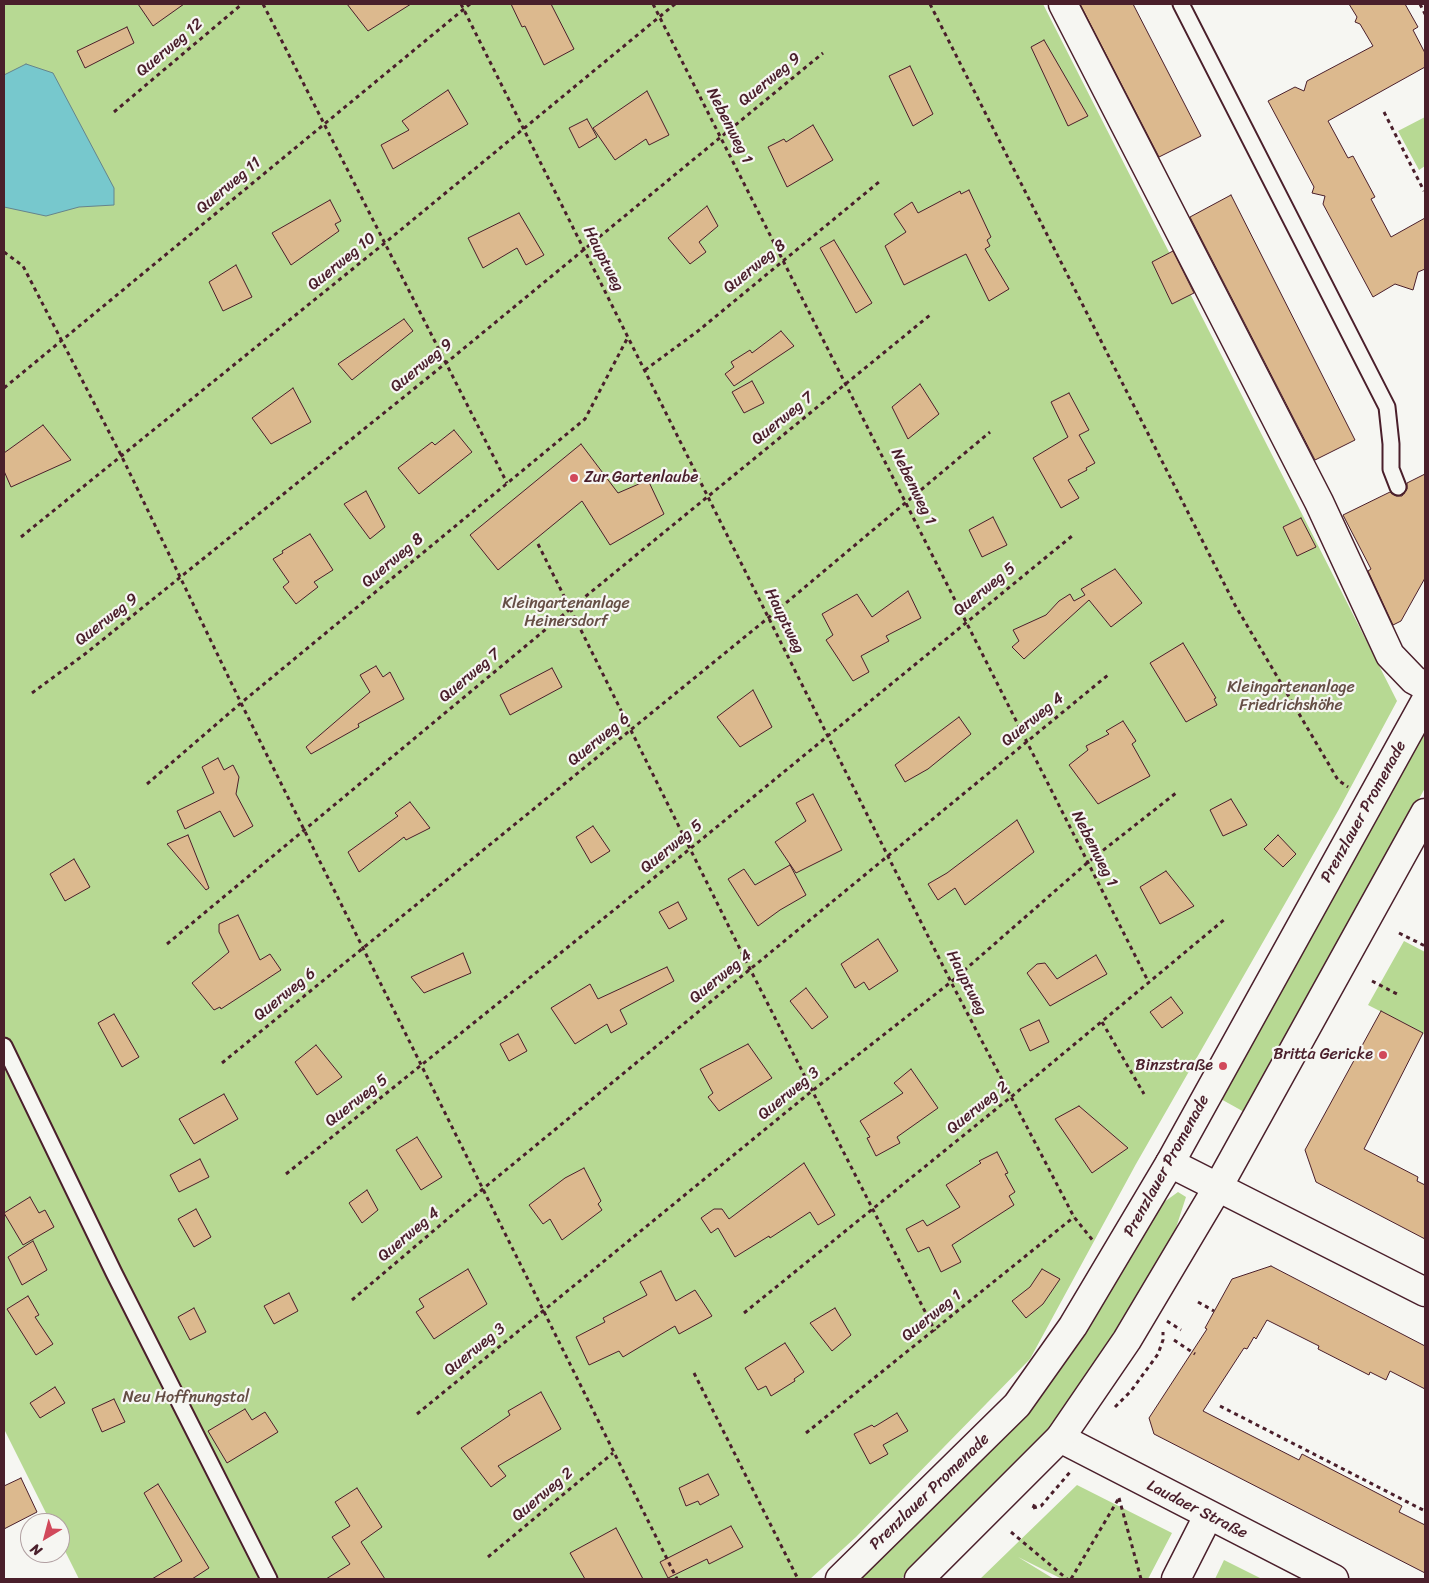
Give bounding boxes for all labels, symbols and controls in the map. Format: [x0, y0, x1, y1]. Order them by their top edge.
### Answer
street label: Querweg 12 [133, 15, 207, 81]
street label: Querweg 9 [735, 49, 805, 111]
street label: Nebenweg 1 [702, 85, 756, 167]
street label: Querweg 11 [193, 153, 265, 219]
street label: Hauptweg [579, 223, 627, 295]
street label: Querweg 10 [304, 229, 380, 295]
street label: Querweg 8 [720, 236, 790, 298]
street label: Querweg 9 [387, 335, 457, 397]
street label: Querweg 7 [748, 388, 818, 450]
street label: Nebenweg 1 [886, 446, 940, 528]
place label: Zur Gartenlaube [584, 468, 698, 488]
marker: Zur Gartenlaube [568, 472, 580, 484]
street label: Querweg 8 [358, 530, 428, 592]
street label: Querweg 5 [950, 559, 1020, 621]
street label: Hauptweg [760, 585, 808, 657]
street label: Querweg 9 [72, 589, 142, 651]
park label: Kleingartenanlage Heinersdorf [502, 594, 630, 632]
street label: Querweg 7 [436, 645, 504, 707]
park label: Kleingartenanlage Friedrichshöhe [1227, 678, 1355, 716]
street label: Querweg 4 [998, 689, 1068, 751]
street label: Querweg 6 [564, 709, 634, 771]
street label: Prenzlauer Promenade [1317, 738, 1411, 886]
street label: Nebenweg 1 [1067, 808, 1121, 890]
street label: Querweg 5 [637, 816, 707, 878]
street label: Querweg 4 [686, 946, 756, 1008]
street label: Hauptweg [942, 947, 990, 1019]
street label: Querweg 6 [250, 964, 320, 1026]
place label: Britta Gericke [1273, 1045, 1373, 1065]
marker: Britta Gericke [1377, 1049, 1389, 1061]
place label: Binzstraße [1135, 1056, 1213, 1076]
marker: Binzstraße [1217, 1060, 1229, 1072]
street label: Querweg 3 [754, 1063, 824, 1125]
street label: Querweg 5 [322, 1070, 392, 1132]
street label: Querweg 2 [943, 1077, 1013, 1139]
street label: Prenzlauer Promenade [1120, 1092, 1214, 1240]
street label: Querweg 4 [374, 1204, 444, 1266]
street label: Querweg 1 [898, 1286, 966, 1346]
street label: Querweg 3 [440, 1319, 510, 1381]
park label: Neu Hoffnungstal [123, 1388, 249, 1408]
street label: Prenzlauer Promenade [866, 1430, 994, 1554]
street label: Querweg 2 [508, 1464, 578, 1526]
street label: Laudaer Straße [1144, 1476, 1250, 1544]
north arrow [20, 1513, 70, 1563]
text: N [25, 1537, 48, 1562]

